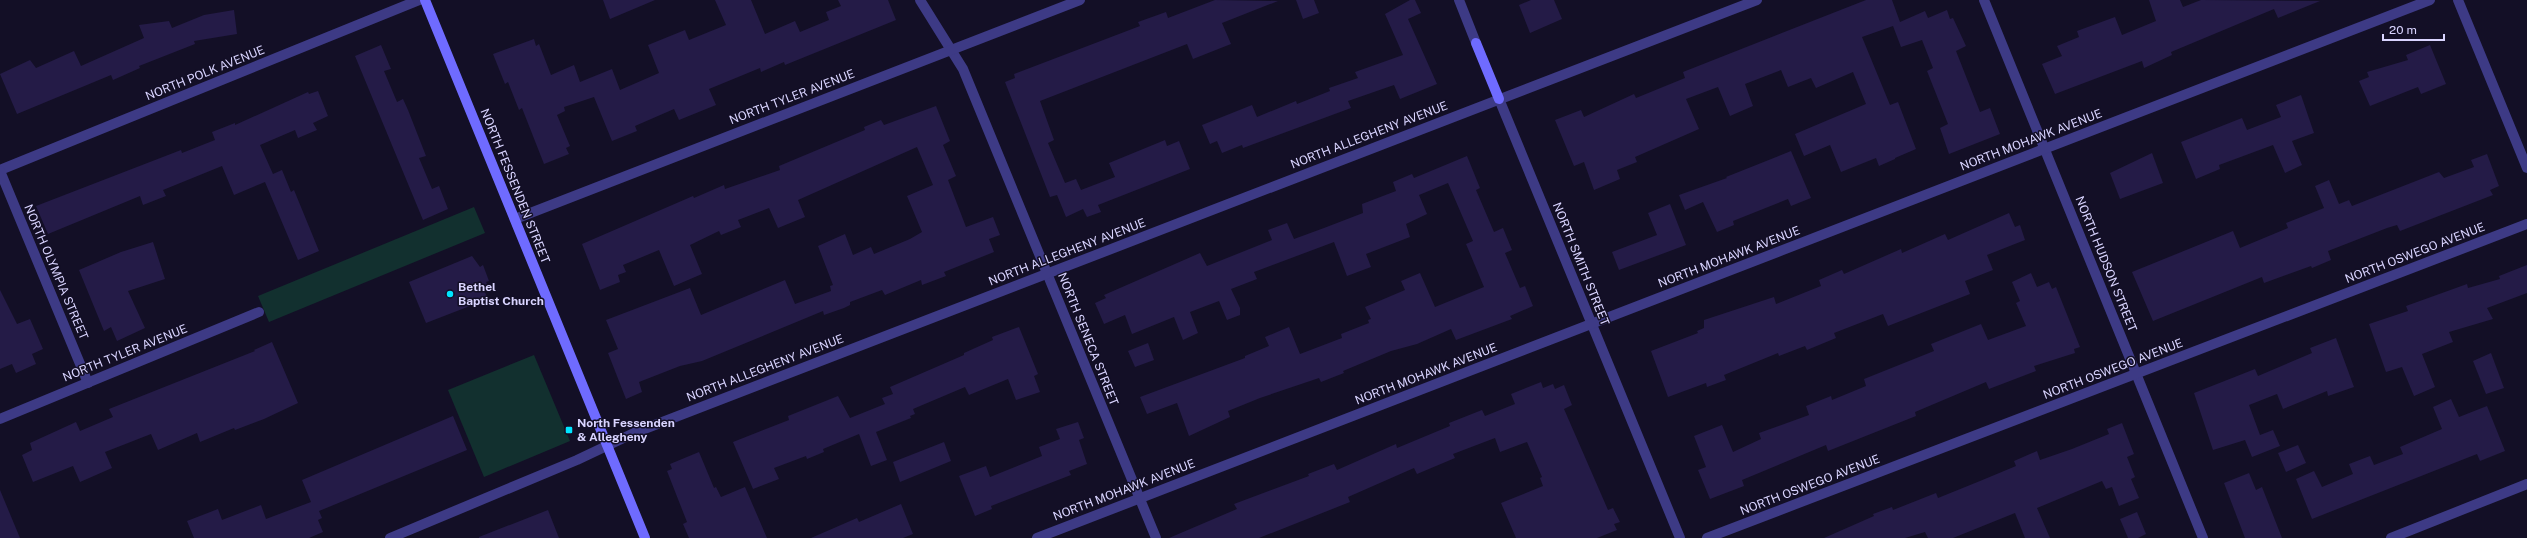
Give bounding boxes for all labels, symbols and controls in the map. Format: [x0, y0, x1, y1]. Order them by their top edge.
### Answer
scale bar [2383, 16, 2444, 42]
text: 20 m [2389, 23, 2417, 37]
street label: NORTH POLK AVENUE [143, 43, 267, 103]
street label: NORTH TYLER AVENUE [727, 67, 857, 127]
street label: NORTH ALLEGHENY AVENUE [1288, 99, 1450, 171]
street label: NORTH MOHAWK AVENUE [1958, 106, 2104, 174]
street label: NORTH FESSENDEN STREET [477, 107, 553, 265]
street label: NORTH HUDSON STREET [2072, 194, 2140, 334]
street label: NORTH SMITH STREET [1550, 200, 1612, 328]
street label: NORTH OLYMPIA STREET [21, 202, 91, 342]
street label: NORTH ALLEGHENY AVENUE [986, 216, 1148, 288]
street label: NORTH OSWEGO AVENUE [2343, 220, 2487, 286]
street label: NORTH MOHAWK AVENUE [1656, 223, 1802, 291]
street label: NORTH SENECA STREET [1055, 271, 1121, 407]
place label: Bethel Baptist Church [458, 280, 544, 308]
marker: Bethel Baptist Church [445, 289, 455, 299]
street label: NORTH TYLER AVENUE [61, 322, 189, 384]
street label: NORTH ALLEGHENY AVENUE [684, 332, 846, 404]
street label: NORTH OSWEGO AVENUE [2041, 336, 2185, 402]
street label: NORTH MOHAWK AVENUE [1353, 340, 1499, 408]
place label: North Fessenden & Allegheny [577, 416, 675, 444]
marker: North Fessenden & Allegheny [564, 425, 574, 435]
street label: NORTH OSWEGO AVENUE [1738, 452, 1882, 518]
street label: NORTH MOHAWK AVENUE [1051, 456, 1197, 524]

